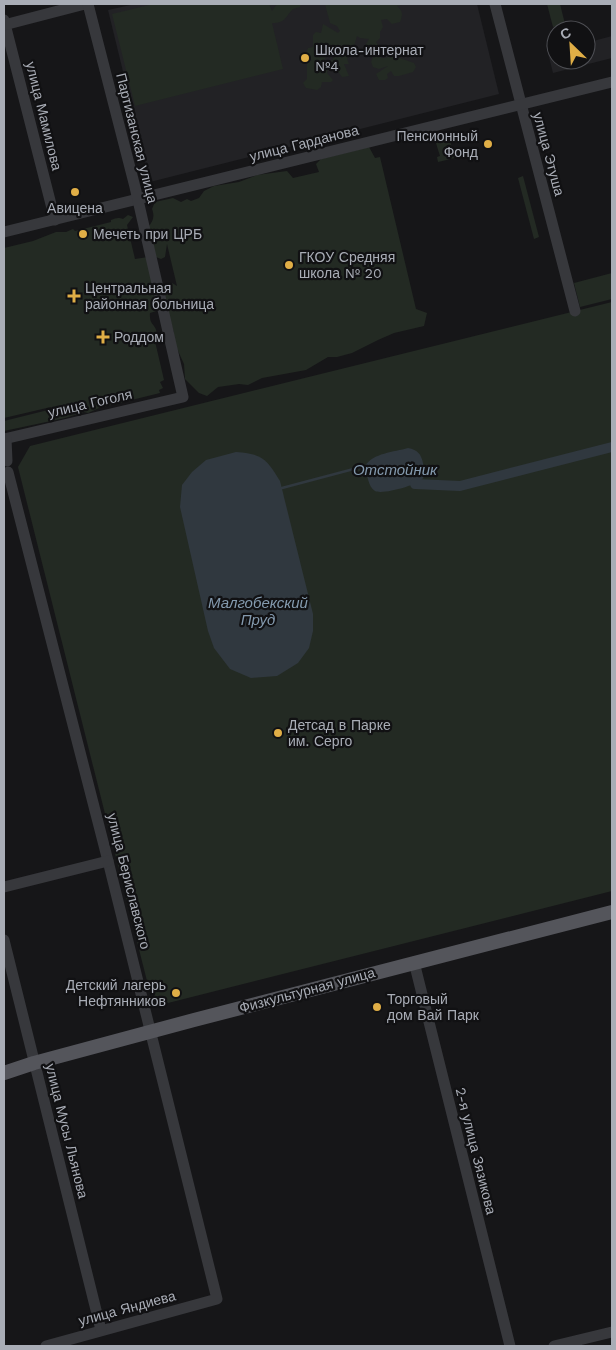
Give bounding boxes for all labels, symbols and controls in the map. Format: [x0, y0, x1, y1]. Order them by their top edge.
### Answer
north arrow [546, 20, 596, 70]
text: С [558, 24, 573, 43]
place label: Школа-интернат №4 [315, 42, 424, 74]
marker: Школа-интернат №4 [299, 52, 311, 64]
street label: улица Мамилова [23, 60, 65, 172]
street label: Партизанская улица [113, 71, 161, 205]
street label: улица Этуша [530, 110, 568, 198]
street label: улица Гарданова [248, 122, 360, 164]
place label: Пенсионный Фонд [396, 128, 478, 160]
marker: Пенсионный Фонд [482, 138, 494, 150]
marker: Авицена [69, 186, 81, 198]
place label: Авицена [47, 200, 103, 216]
place label: Мечеть при ЦРБ [93, 226, 202, 242]
marker: Мечеть при ЦРБ [77, 228, 89, 240]
place label: ГКОУ Средняя школа № 20 [299, 249, 395, 281]
marker: ГКОУ Средняя школа № 20 [283, 259, 295, 271]
place label: Центральная районная больница [85, 280, 214, 312]
marker: Центральная районная больница [67, 289, 81, 303]
place label: Роддом [114, 329, 164, 345]
marker: Роддом [96, 330, 110, 344]
street label: улица Гоголя [46, 386, 134, 420]
water label: Отстойник [353, 461, 438, 479]
water label: Малгобекский Пруд [208, 594, 309, 629]
place label: Детсад в Парке им. Серго [288, 717, 391, 749]
marker: Детсад в Парке им. Серго [272, 727, 284, 739]
street label: улица Бериславского [104, 811, 154, 951]
street label: Физкультурная улица [237, 964, 377, 1016]
place label: Детский лагерь Нефтянников [66, 977, 166, 1009]
marker: Детский лагерь Нефтянников [170, 987, 182, 999]
place label: Торговый дом Вай Парк [387, 991, 480, 1023]
marker: Торговый дом Вай Парк [371, 1001, 383, 1013]
street label: улица Мусы Льянова [42, 1062, 92, 1200]
street label: 2-я улица Зязикова [453, 1086, 500, 1216]
street label: улица Яндиева [77, 1287, 178, 1329]

